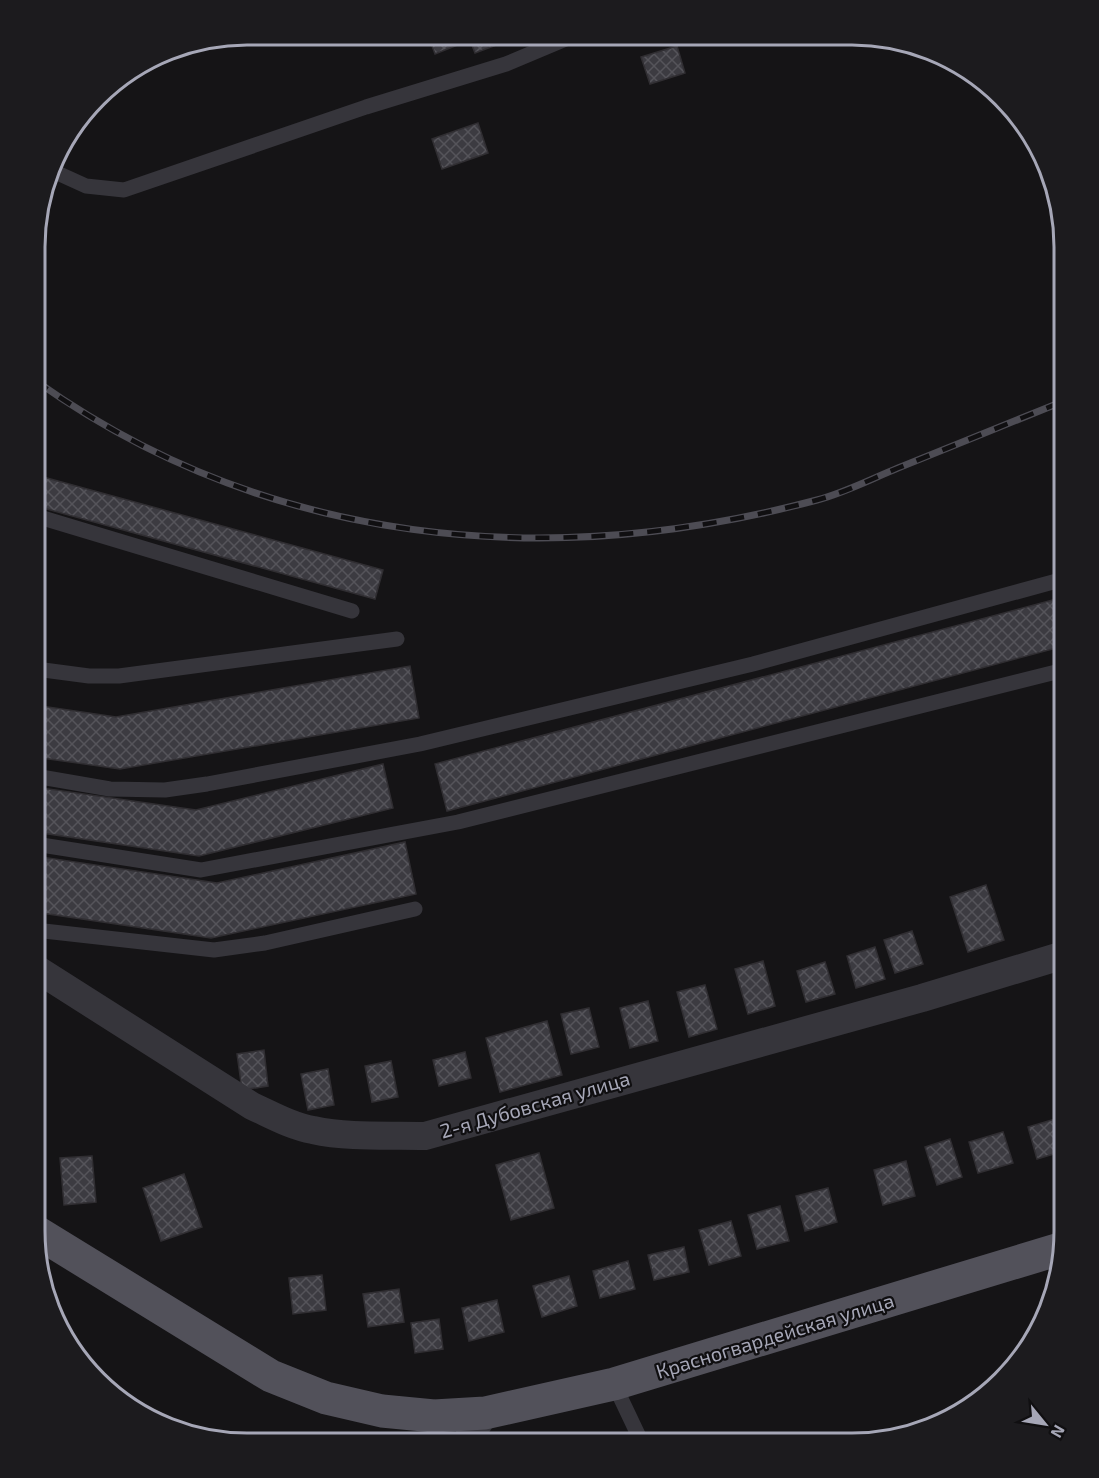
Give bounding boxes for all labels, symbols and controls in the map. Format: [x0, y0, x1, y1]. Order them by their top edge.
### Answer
street label: 2-я Дубовская улица [437, 1065, 633, 1144]
street label: Красногвардейская улица [653, 1287, 897, 1384]
north arrow [1015, 1394, 1075, 1454]
text: N [1047, 1422, 1070, 1442]

